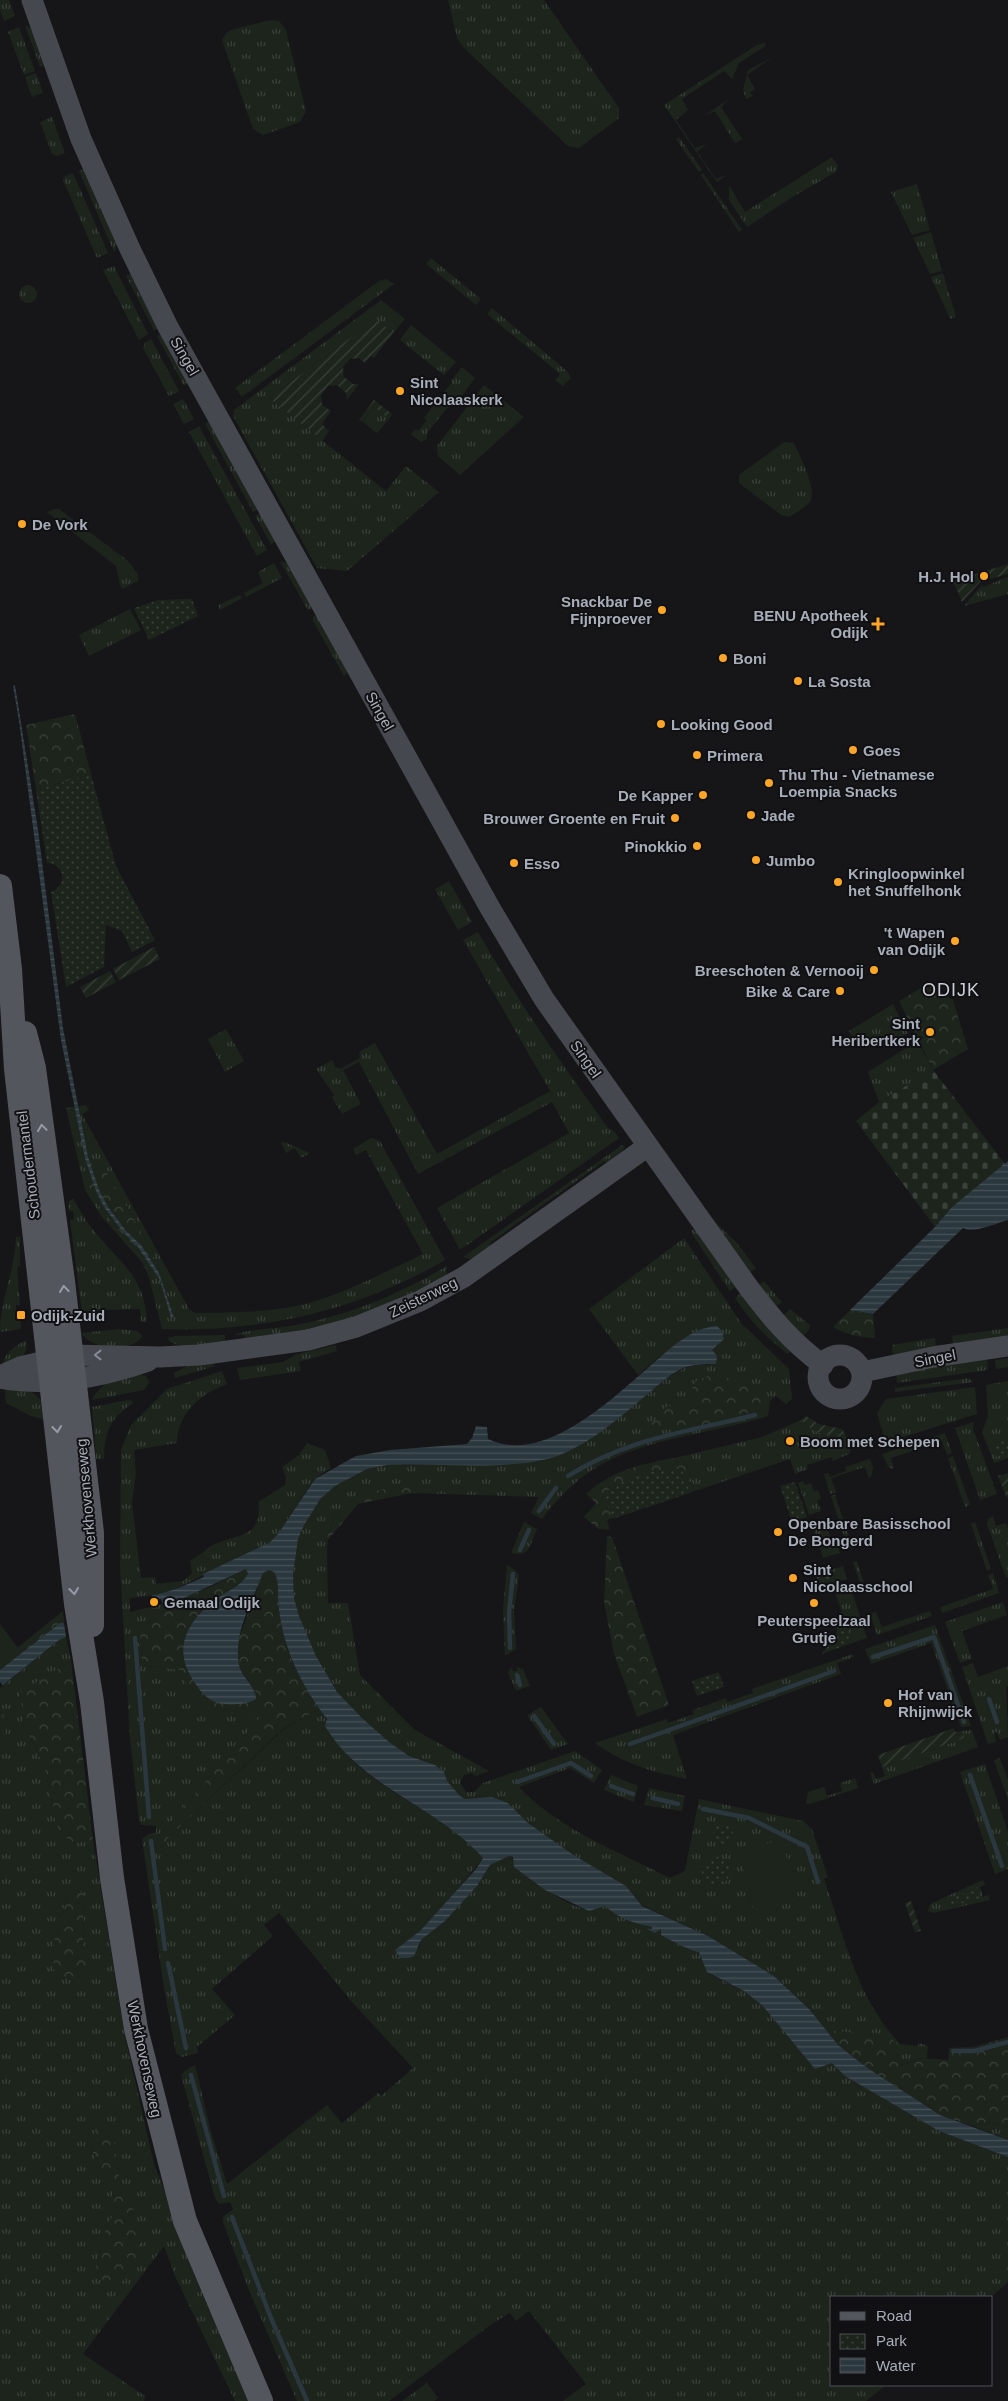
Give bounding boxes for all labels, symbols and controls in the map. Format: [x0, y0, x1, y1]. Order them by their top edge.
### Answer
street label: Singel [167, 334, 203, 378]
place label: Sint Nicolaaskerk [410, 374, 503, 408]
marker: Sint Nicolaaskerk [394, 385, 406, 397]
place label: De Vork [32, 516, 88, 533]
marker: De Vork [16, 518, 28, 530]
place label: H.J. Hol [918, 568, 974, 585]
marker: H.J. Hol [978, 570, 990, 582]
place label: Snackbar De Fijnproever [561, 593, 652, 627]
marker: Snackbar De Fijnproever [656, 604, 668, 616]
place label: BENU Apotheek Odijk [754, 607, 869, 641]
marker: BENU Apotheek Odijk [872, 618, 884, 630]
place label: Boni [733, 650, 766, 667]
marker: Boni [717, 652, 729, 664]
place label: La Sosta [808, 673, 871, 690]
marker: La Sosta [792, 675, 804, 687]
street label: Singel [362, 689, 398, 733]
place label: Looking Good [671, 716, 773, 733]
marker: Looking Good [655, 718, 667, 730]
place label: Goes [863, 742, 901, 759]
marker: Goes [847, 744, 859, 756]
place label: Primera [707, 747, 764, 764]
marker: Primera [691, 749, 703, 761]
place label: Thu Thu - Vietnamese Loempia Snacks [779, 766, 935, 800]
marker: Thu Thu - Vietnamese Loempia Snacks [763, 777, 775, 789]
place label: De Kapper [618, 787, 693, 804]
marker: De Kapper [697, 789, 709, 801]
place label: Jade [761, 807, 795, 824]
marker: Jade [745, 809, 757, 821]
place label: Brouwer Groente en Fruit [483, 810, 665, 827]
marker: Brouwer Groente en Fruit [669, 812, 681, 824]
place label: Pinokkio [624, 838, 687, 855]
marker: Pinokkio [691, 840, 703, 852]
place label: Jumbo [766, 852, 815, 869]
marker: Jumbo [750, 854, 762, 866]
place label: Esso [524, 855, 560, 872]
marker: Esso [508, 857, 520, 869]
place label: Kringloopwinkel het Snuffelhonk [848, 865, 965, 899]
marker: Kringloopwinkel het Snuffelhonk [832, 876, 844, 888]
place label: 't Wapen van Odijk [877, 924, 946, 958]
marker: 't Wapen van Odijk [949, 935, 961, 947]
place label: Breeschoten & Vernooij [695, 962, 864, 979]
marker: Breeschoten & Vernooij [868, 964, 880, 976]
district label: ODIJK [922, 980, 980, 1000]
place label: Bike & Care [746, 983, 830, 1000]
marker: Bike & Care [834, 985, 846, 997]
place label: Sint Heribertkerk [832, 1015, 921, 1049]
marker: Sint Heribertkerk [924, 1026, 936, 1038]
street label: Singel [567, 1037, 605, 1081]
street label: Schoudermantel [13, 1110, 43, 1220]
one-way arrow [37, 1124, 48, 1132]
street label: Zeisterweg [386, 1273, 460, 1321]
one-way arrow [59, 1285, 70, 1293]
place label: Odijk-Zuid [31, 1307, 105, 1324]
marker: Odijk-Zuid [15, 1309, 27, 1321]
street label: Singel [913, 1346, 957, 1370]
one-way arrow [94, 1350, 102, 1360]
one-way arrow [51, 1425, 62, 1433]
place label: Boom met Schepen [800, 1433, 940, 1450]
marker: Boom met Schepen [784, 1435, 796, 1447]
street label: Werkhovenseweg [72, 1438, 100, 1558]
place label: Openbare Basisschool De Bongerd [788, 1515, 951, 1549]
marker: Openbare Basisschool De Bongerd [772, 1526, 784, 1538]
place label: Sint Nicolaasschool [803, 1561, 913, 1595]
marker: Sint Nicolaasschool [787, 1572, 799, 1584]
one-way arrow [69, 1587, 80, 1595]
place label: Gemaal Odijk [164, 1594, 261, 1611]
marker: Gemaal Odijk [148, 1596, 160, 1608]
marker: Peuterspeelzaal Grutje [808, 1597, 820, 1609]
place label: Peuterspeelzaal Grutje [757, 1612, 871, 1646]
place label: Hof van Rhijnwijck [898, 1686, 973, 1720]
marker: Hof van Rhijnwijck [882, 1697, 894, 1709]
street label: Werkhovenseweg [124, 1999, 166, 2119]
legend [830, 2296, 993, 2386]
text: Road [876, 2307, 912, 2324]
text: Park [876, 2332, 907, 2349]
text: Water [876, 2357, 915, 2374]

